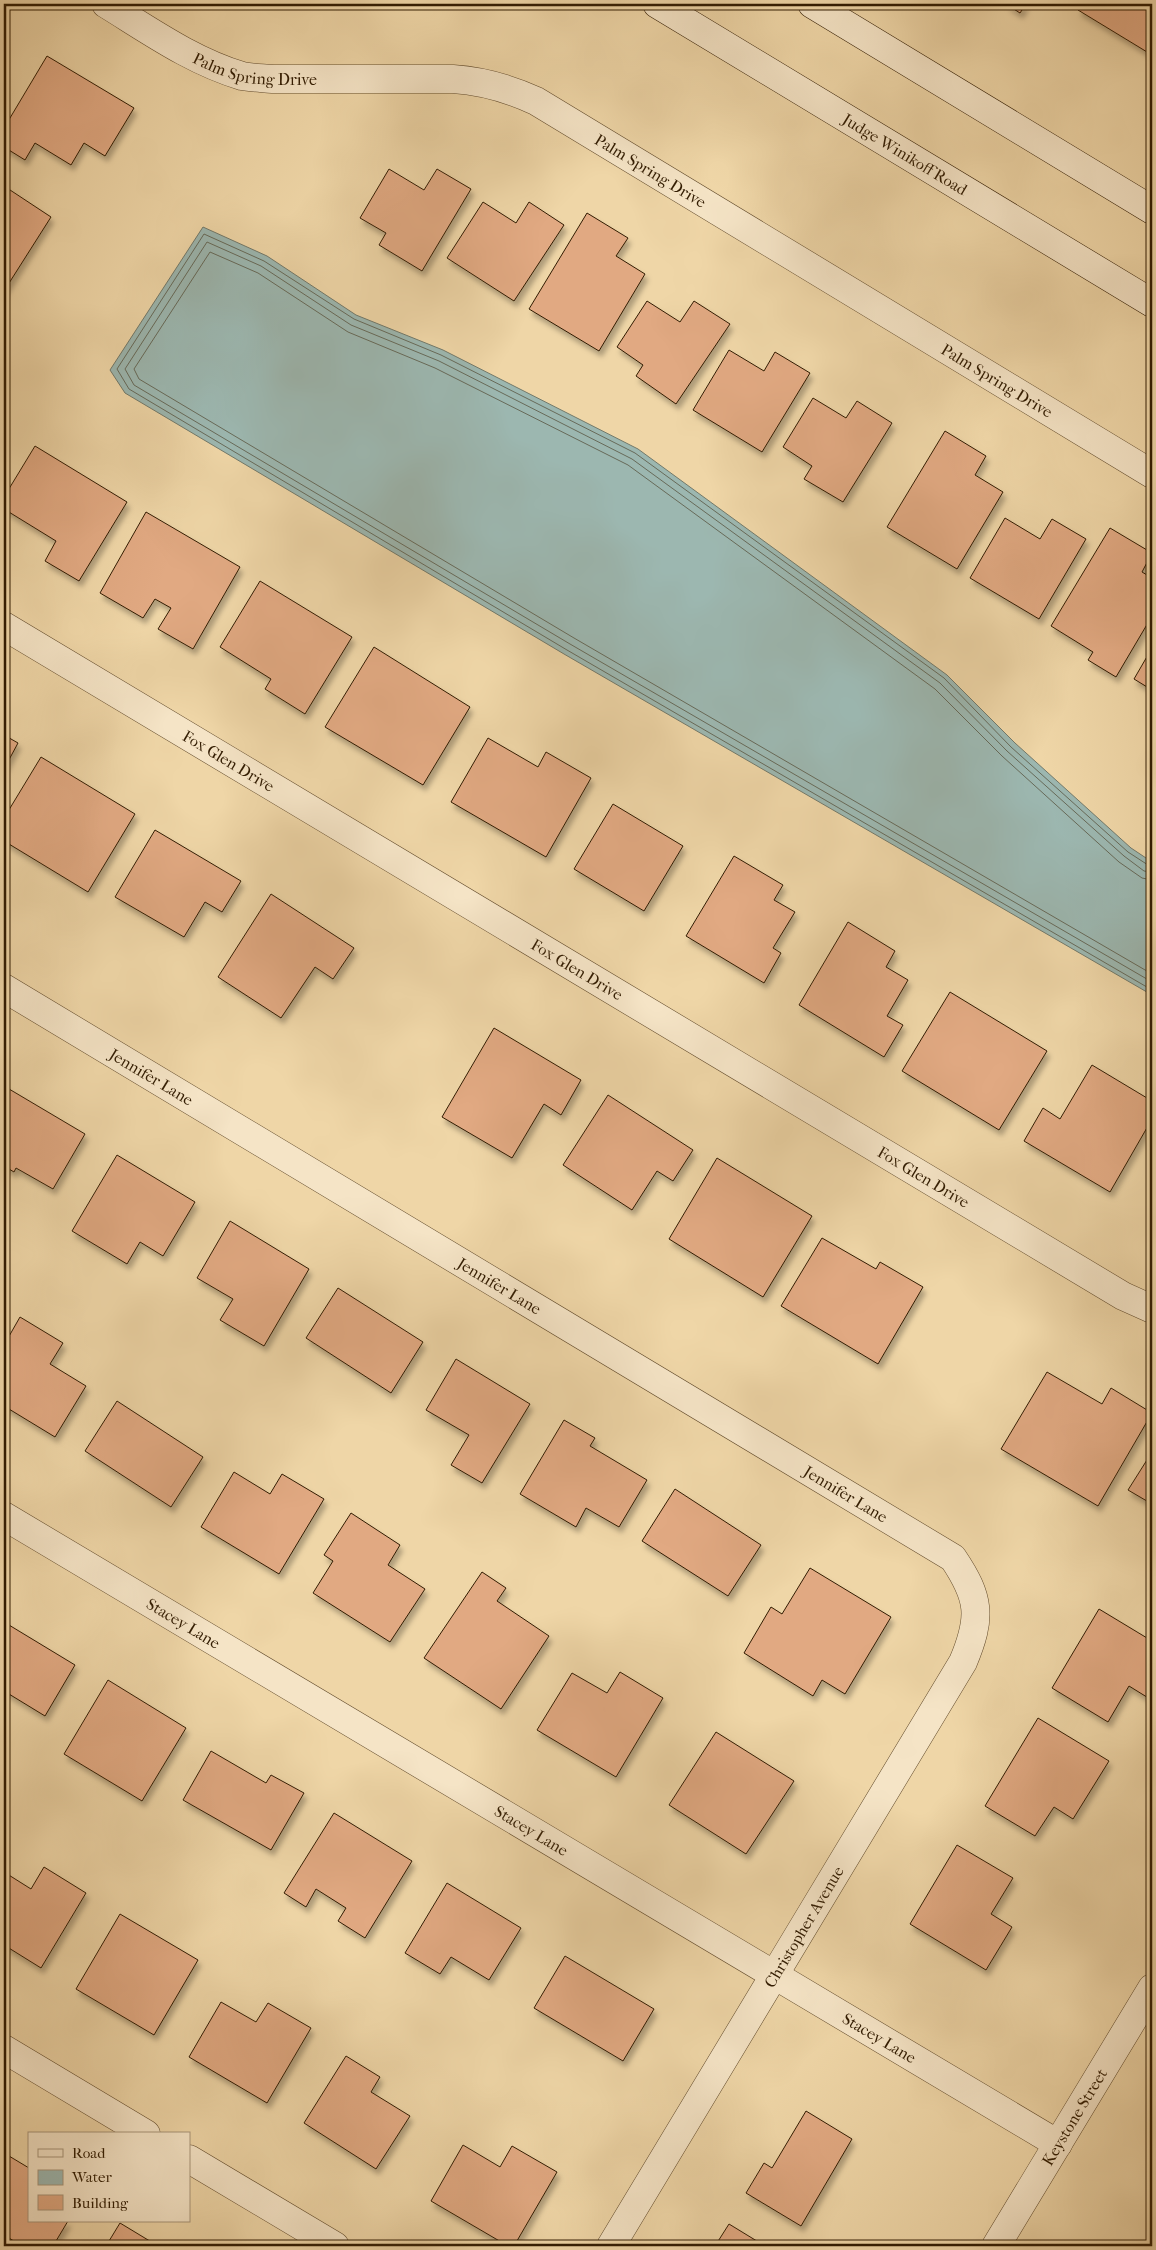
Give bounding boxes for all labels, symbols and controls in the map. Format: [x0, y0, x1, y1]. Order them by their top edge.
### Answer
street label: Palm Spring Drive [190, 48, 317, 89]
street label: Judge Winikoff Road [838, 108, 971, 199]
street label: Palm Spring Drive [592, 129, 710, 211]
street label: Palm Spring Drive [938, 339, 1056, 421]
street label: Fox Glen Drive [180, 726, 278, 795]
street label: Fox Glen Drive [528, 934, 626, 1004]
street label: Jennifer Lane [104, 1043, 197, 1109]
street label: Fox Glen Drive [874, 1142, 973, 1211]
street label: Jennifer Lane [452, 1252, 545, 1318]
street label: Jennifer Lane [799, 1460, 891, 1526]
street label: Stacey Lane [143, 1594, 224, 1652]
street label: Stacey Lane [491, 1801, 572, 1860]
street label: Christopher Avenue [760, 1863, 848, 1991]
street label: Stacey Lane [839, 2008, 920, 2067]
street label: Keystone Street [1038, 2065, 1111, 2169]
legend [28, 2132, 190, 2222]
text: Road [72, 2144, 106, 2162]
text: Water [71, 2168, 112, 2186]
text: Building [72, 2194, 129, 2212]

